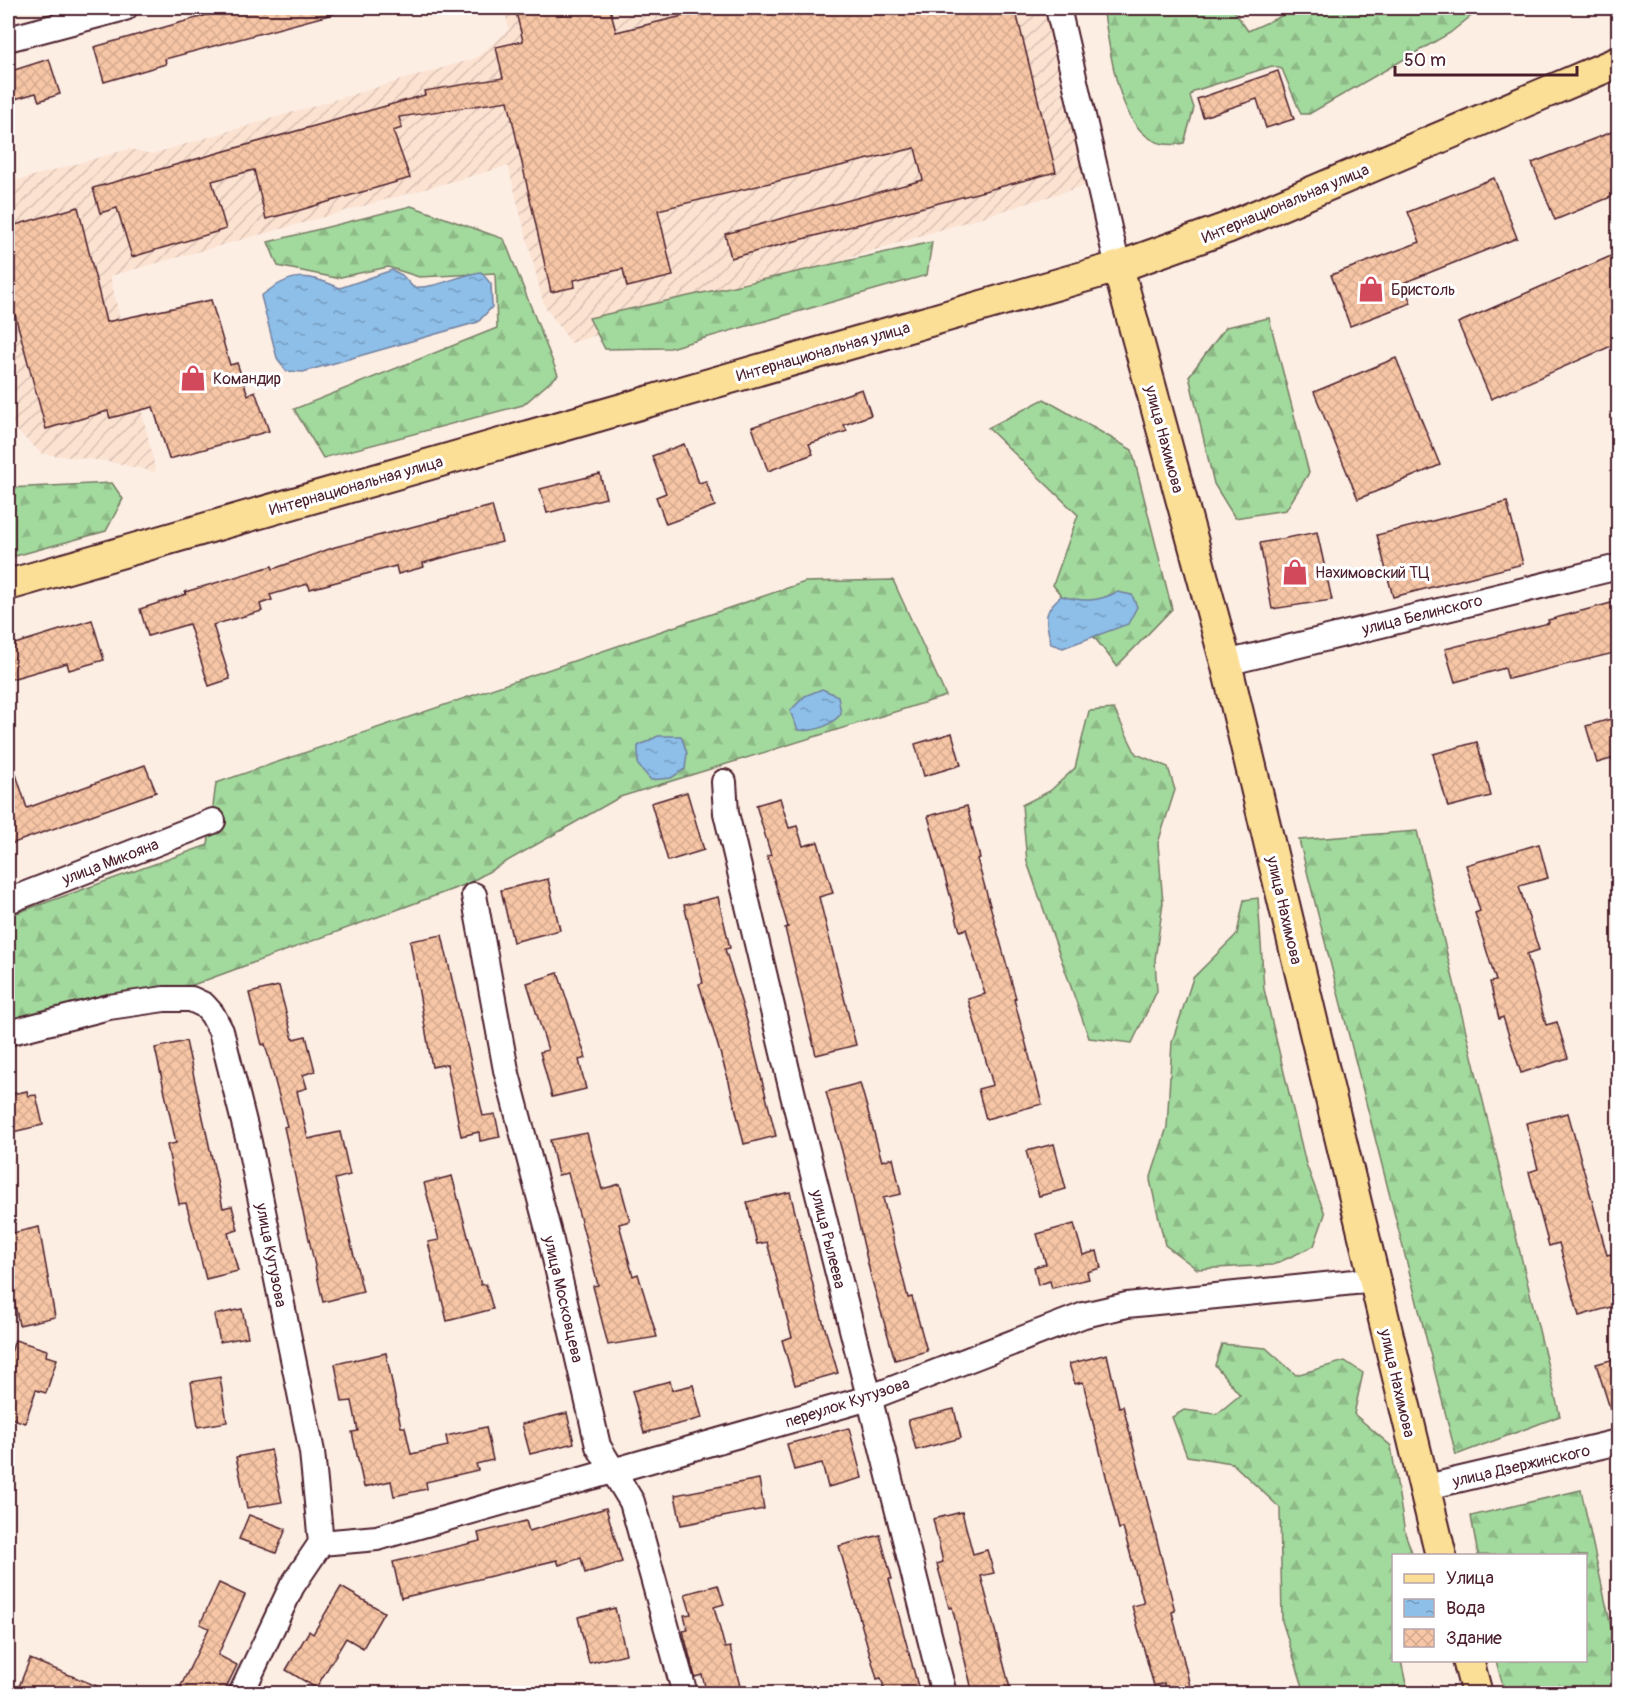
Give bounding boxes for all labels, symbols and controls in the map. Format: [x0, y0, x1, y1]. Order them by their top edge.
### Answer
scale bar [1395, 39, 1576, 77]
text: 50 m [1404, 49, 1446, 72]
street label: Интернациональная улица [1199, 160, 1372, 248]
shop icon: Бристоль [1356, 274, 1386, 304]
place label: Бристоль [1391, 280, 1455, 300]
street label: Интернациональная улица [734, 318, 912, 386]
shop icon: Командир [178, 363, 208, 393]
place label: Командир [213, 369, 281, 389]
street label: улица Нахимова [1140, 382, 1188, 495]
street label: Интернациональная улица [267, 452, 445, 520]
shop icon: Нахимовский ТЦ [1280, 557, 1310, 587]
place label: Нахимовский ТЦ [1315, 563, 1430, 583]
street label: улица Белинского [1359, 590, 1485, 640]
street label: улица Микояна [58, 834, 161, 890]
street label: улица Нахимова [1262, 853, 1306, 966]
street label: улица Рылеева [806, 1187, 850, 1291]
street label: улица Кутузова [251, 1200, 291, 1309]
street label: улица Московцева [538, 1233, 587, 1365]
street label: улица Нахимова [1375, 1326, 1419, 1439]
street label: переулок Кутузова [783, 1373, 912, 1432]
street label: улица Дзержинского [1450, 1440, 1592, 1492]
legend [1392, 1554, 1587, 1662]
text: Улица [1446, 1567, 1494, 1590]
text: Вода [1446, 1597, 1485, 1620]
text: Здание [1446, 1627, 1502, 1650]

